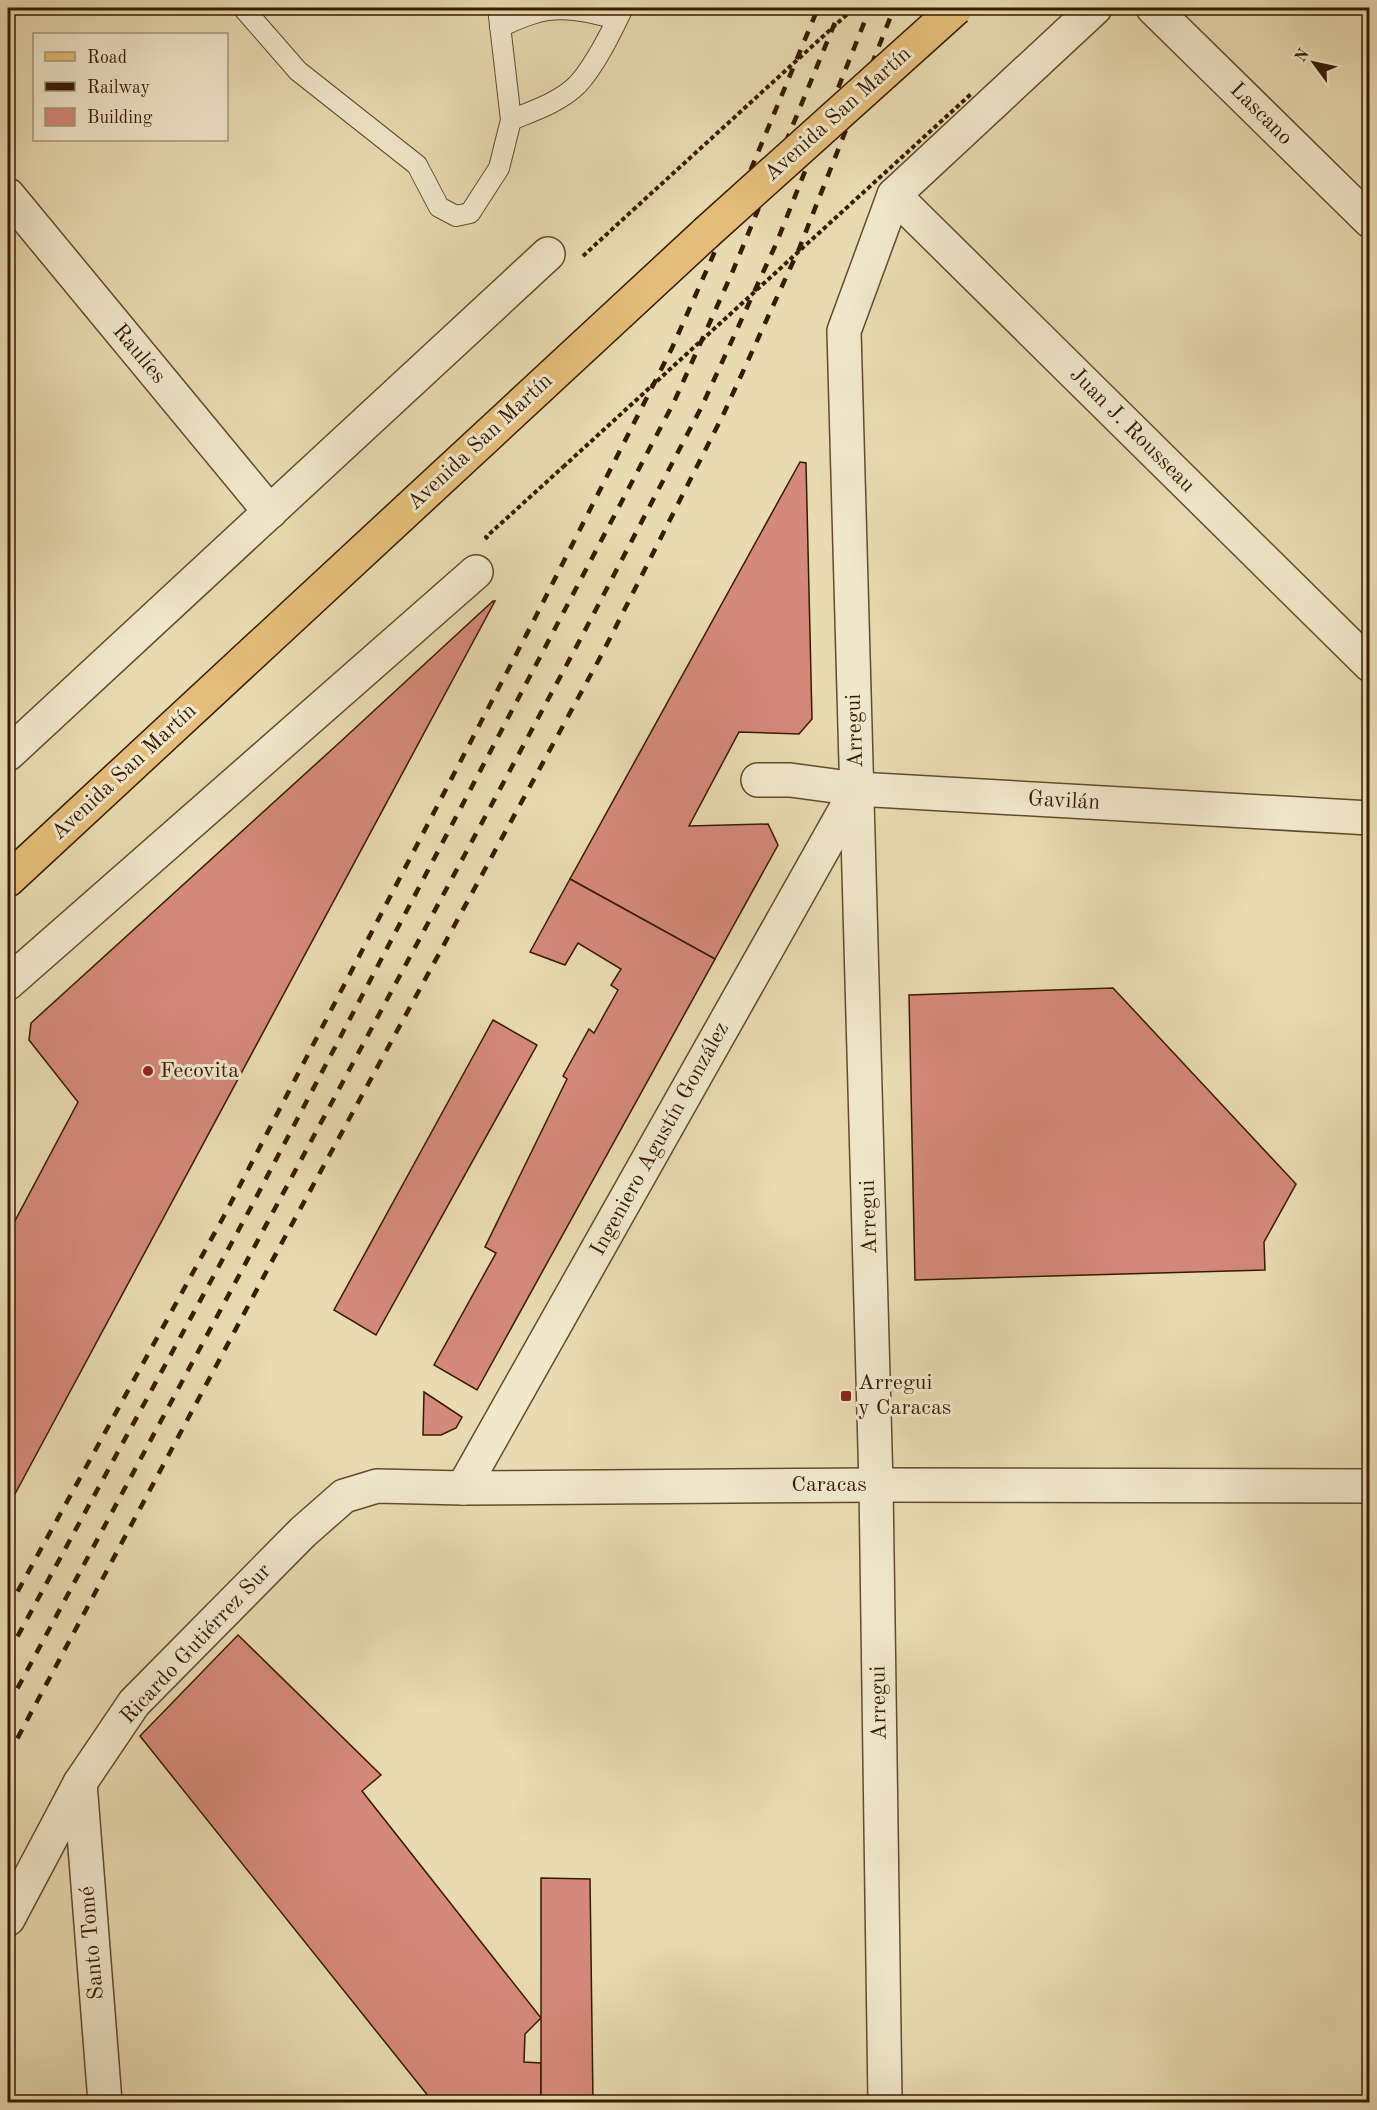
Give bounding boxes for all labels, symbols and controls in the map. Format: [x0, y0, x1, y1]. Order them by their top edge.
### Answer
legend [33, 33, 228, 141]
north arrow [1284, 33, 1344, 93]
street label: Avenida San Martín [760, 43, 916, 185]
text: N [1293, 46, 1314, 65]
text: Road [87, 49, 127, 67]
street label: Lascano [1225, 78, 1297, 150]
text: Railway [87, 79, 150, 97]
text: Building [87, 109, 153, 127]
street label: Raulíes [108, 320, 170, 388]
street label: Juan J. Rousseau [1065, 363, 1199, 497]
street label: Avenida San Martín [403, 369, 557, 514]
street label: Arregui [843, 693, 867, 769]
street label: Avenida San Martín [47, 699, 201, 844]
street label: Gavilán [1027, 788, 1101, 814]
street label: Ingeniero Agustín González [587, 1019, 733, 1259]
place label: Fecovita [160, 1060, 239, 1082]
marker: Fecovita [141, 1064, 155, 1078]
street label: Arregui [857, 1179, 881, 1255]
place label: Arregui y Caracas [858, 1372, 951, 1419]
marker: Arregui y Caracas [839, 1389, 853, 1403]
street label: Caracas [791, 1474, 867, 1496]
street label: Ricardo Gutiérrez Sur [117, 1560, 275, 1728]
street label: Arregui [867, 1665, 891, 1740]
street label: Santo Tomé [76, 1885, 108, 2001]

